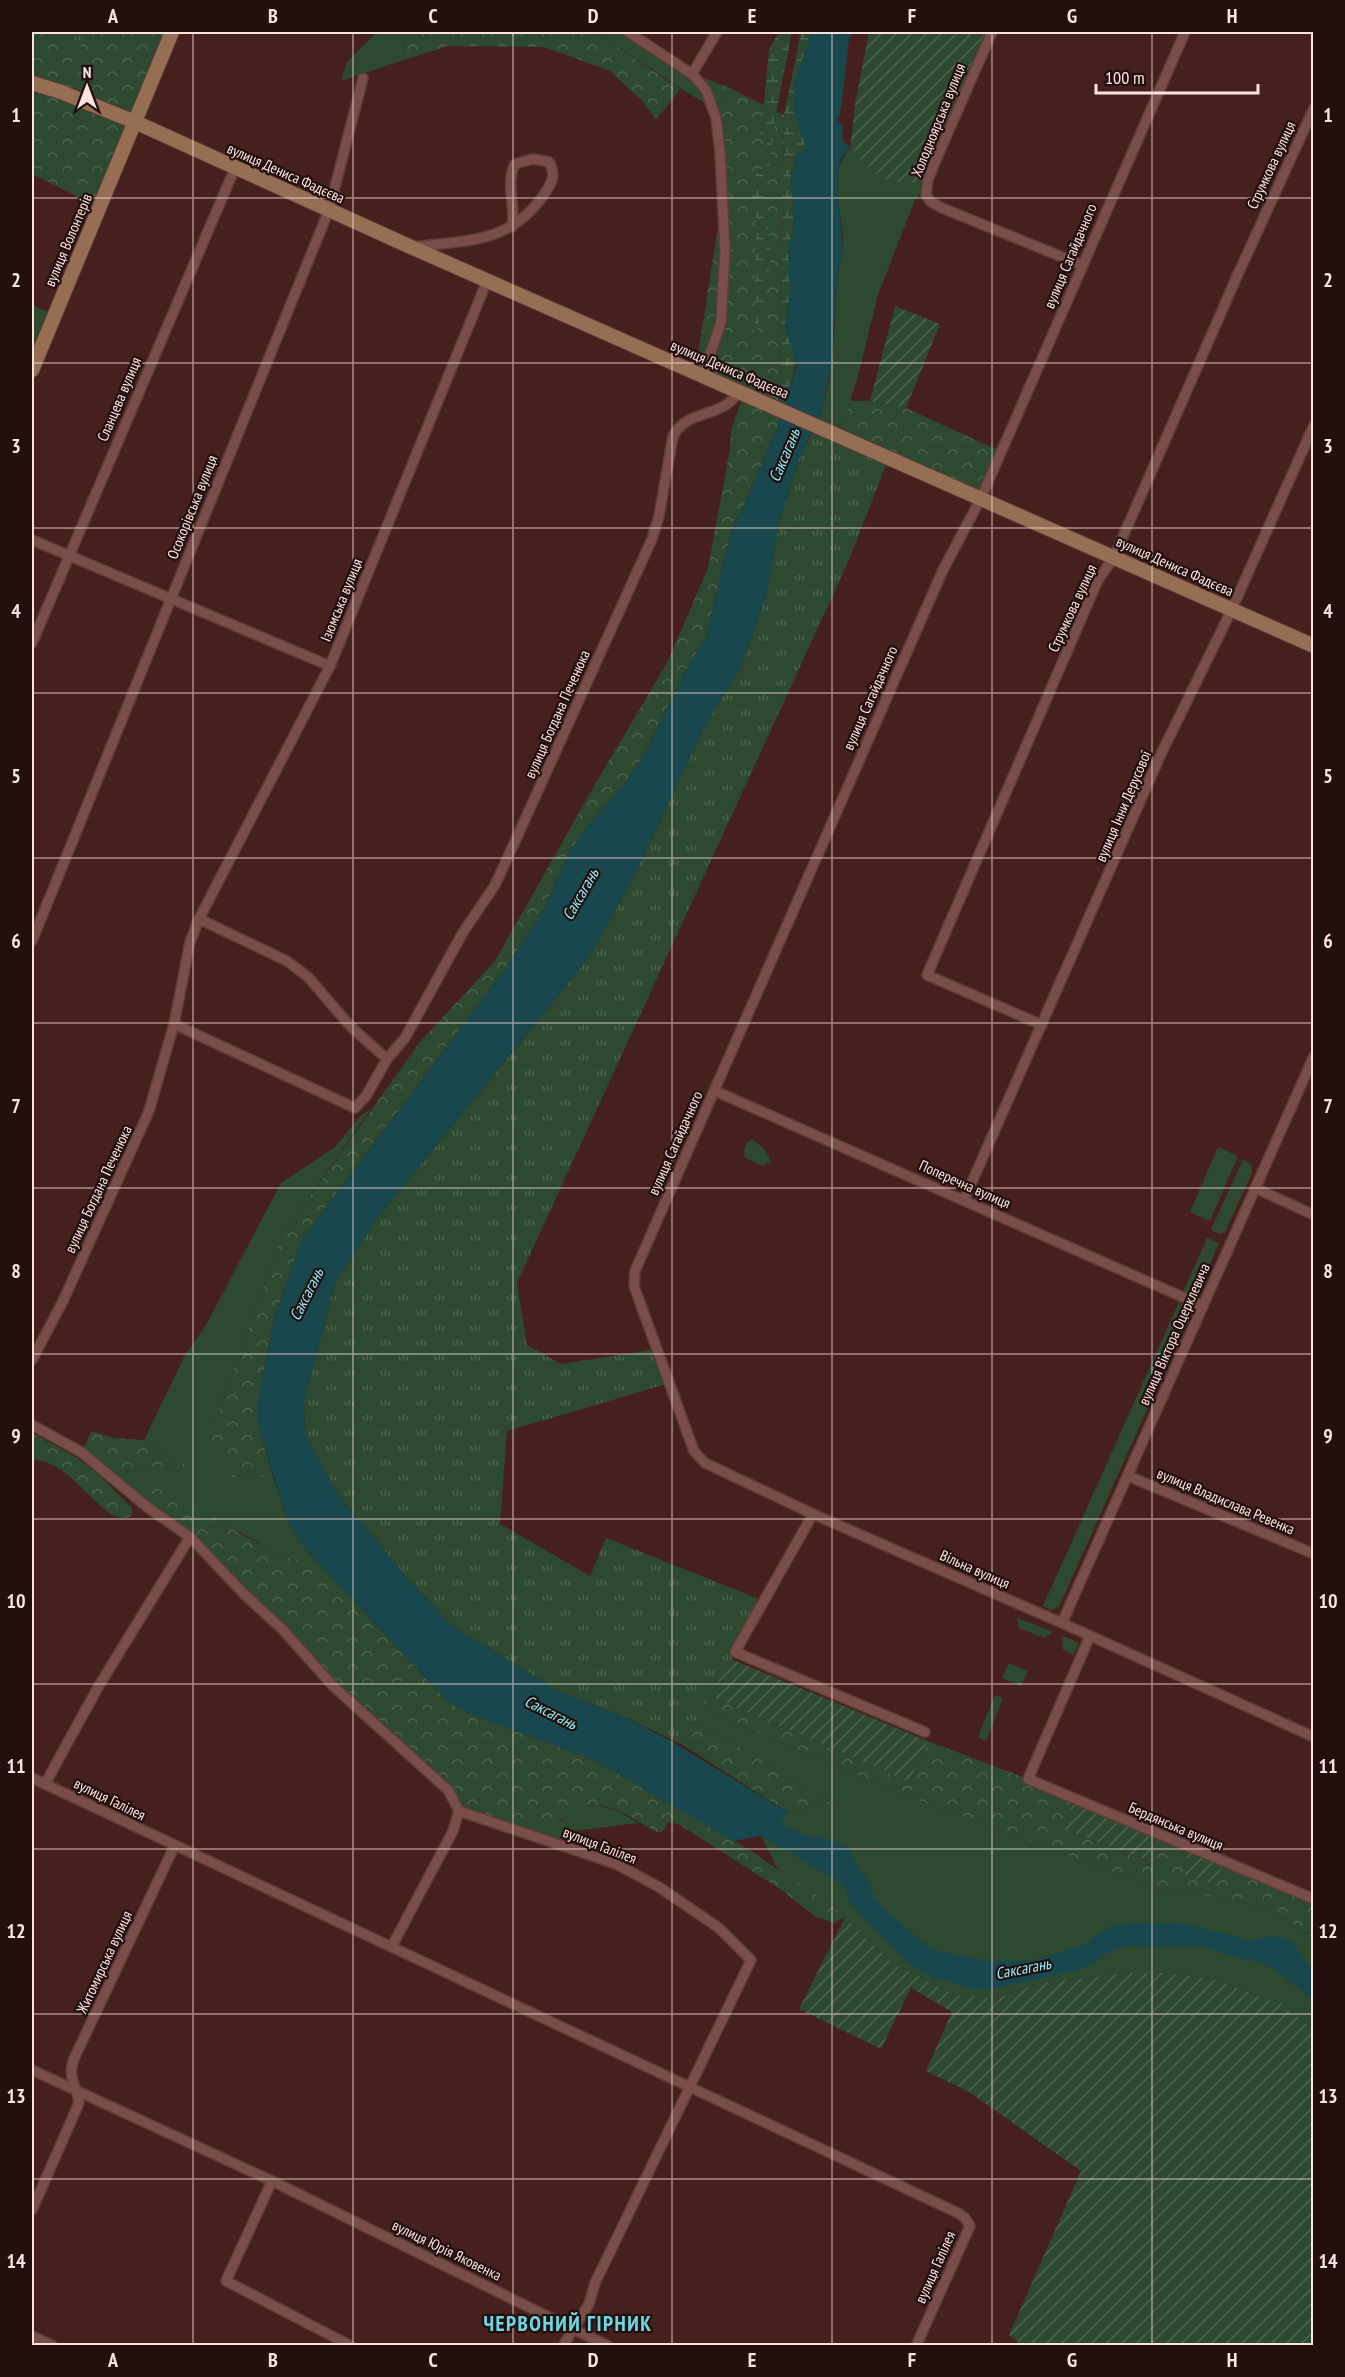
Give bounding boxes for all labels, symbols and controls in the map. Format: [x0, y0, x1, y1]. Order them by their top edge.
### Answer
text: A [107, 3, 119, 29]
text: B [268, 3, 278, 29]
text: C [428, 3, 438, 29]
text: D [588, 3, 599, 29]
text: E [748, 3, 756, 29]
text: F [908, 3, 916, 29]
text: G [1067, 3, 1077, 29]
text: H [1227, 3, 1237, 29]
north arrow [57, 57, 117, 117]
scale bar [1096, 57, 1258, 95]
street label: Холодноярська вулиця [907, 60, 969, 179]
text: N [83, 62, 91, 82]
text: 100 m [1105, 66, 1145, 89]
text: 1 [11, 102, 21, 128]
text: 1 [1323, 102, 1333, 128]
street label: Струмкова вулиця [1242, 118, 1300, 212]
street label: вулиця Дениса Фадєєва [224, 139, 348, 207]
street label: вулиця Волонтерів [40, 191, 96, 289]
street label: вулиця Сагайдачного [1039, 201, 1101, 311]
text: 2 [11, 267, 21, 293]
text: 2 [1323, 267, 1333, 293]
street label: вулиця Дениса Фадєєва [668, 336, 792, 402]
street label: Сланцева вулиця [93, 354, 145, 444]
water label: Саксагань [764, 424, 805, 485]
text: 3 [11, 433, 21, 459]
text: 3 [1323, 433, 1333, 459]
street label: Осокорівська вулиця [163, 452, 222, 562]
street label: вулиця Дениса Фадєєва [1113, 532, 1237, 600]
street label: Ізюмська вулиця [316, 556, 366, 644]
street label: Струмкова вулиця [1043, 561, 1101, 655]
text: 4 [11, 598, 21, 624]
text: 4 [1323, 598, 1333, 624]
street label: вулиця Сагайдачного [839, 643, 901, 753]
street label: вулиця Богдана Печенюка [520, 647, 594, 781]
street label: вулиця Інни Дерусової [1091, 747, 1155, 865]
text: 5 [11, 763, 21, 789]
text: 5 [1323, 763, 1333, 789]
water label: Саксагань [557, 864, 603, 923]
text: 6 [11, 928, 21, 954]
text: 6 [1323, 928, 1333, 954]
street label: вулиця Сагайдачного [644, 1088, 706, 1198]
text: 7 [11, 1093, 21, 1119]
text: 7 [1323, 1093, 1333, 1119]
street label: вулиця Богдана Печенюка [60, 1122, 136, 1256]
street label: Поперечна вулиця [916, 1155, 1014, 1213]
text: 8 [11, 1258, 21, 1284]
text: 8 [1323, 1258, 1333, 1284]
street label: вулиця Віктора Оцерклевича [1134, 1260, 1214, 1408]
water label: Саксагань [284, 1264, 328, 1323]
text: 9 [11, 1423, 21, 1449]
text: 9 [1323, 1423, 1333, 1449]
street label: вулиця Владислава Ревенка [1154, 1463, 1298, 1539]
street label: Вільна вулиця [937, 1545, 1013, 1593]
text: 10 [6, 1588, 26, 1614]
text: 10 [1318, 1588, 1338, 1614]
water label: Саксагань [522, 1690, 581, 1734]
text: 11 [6, 1753, 26, 1779]
text: 11 [1318, 1753, 1338, 1779]
street label: вулиця Галілея [71, 1774, 149, 1825]
street label: Бердянська вулиця [1126, 1798, 1226, 1855]
street label: вулиця Галілея [561, 1822, 640, 1868]
street label: Житомирська вулиця [72, 1907, 136, 2017]
text: 12 [6, 1918, 26, 1944]
text: 12 [1318, 1918, 1338, 1944]
water label: Саксагань [994, 1953, 1053, 1983]
text: 13 [6, 2083, 26, 2109]
text: 13 [1318, 2083, 1338, 2109]
street label: вулиця Юрія Яковенка [389, 2215, 505, 2285]
street label: вулиця Галілея [911, 2228, 959, 2306]
text: 14 [6, 2248, 26, 2274]
text: 14 [1318, 2248, 1338, 2274]
district label: ЧЕРВОНИЙ ГІРНИК [483, 2310, 653, 2337]
text: A [107, 2347, 119, 2373]
text: B [268, 2347, 278, 2373]
text: C [428, 2347, 438, 2373]
text: D [588, 2347, 599, 2373]
text: E [748, 2347, 756, 2373]
text: F [908, 2347, 916, 2373]
text: G [1067, 2347, 1077, 2373]
text: H [1227, 2347, 1237, 2373]

